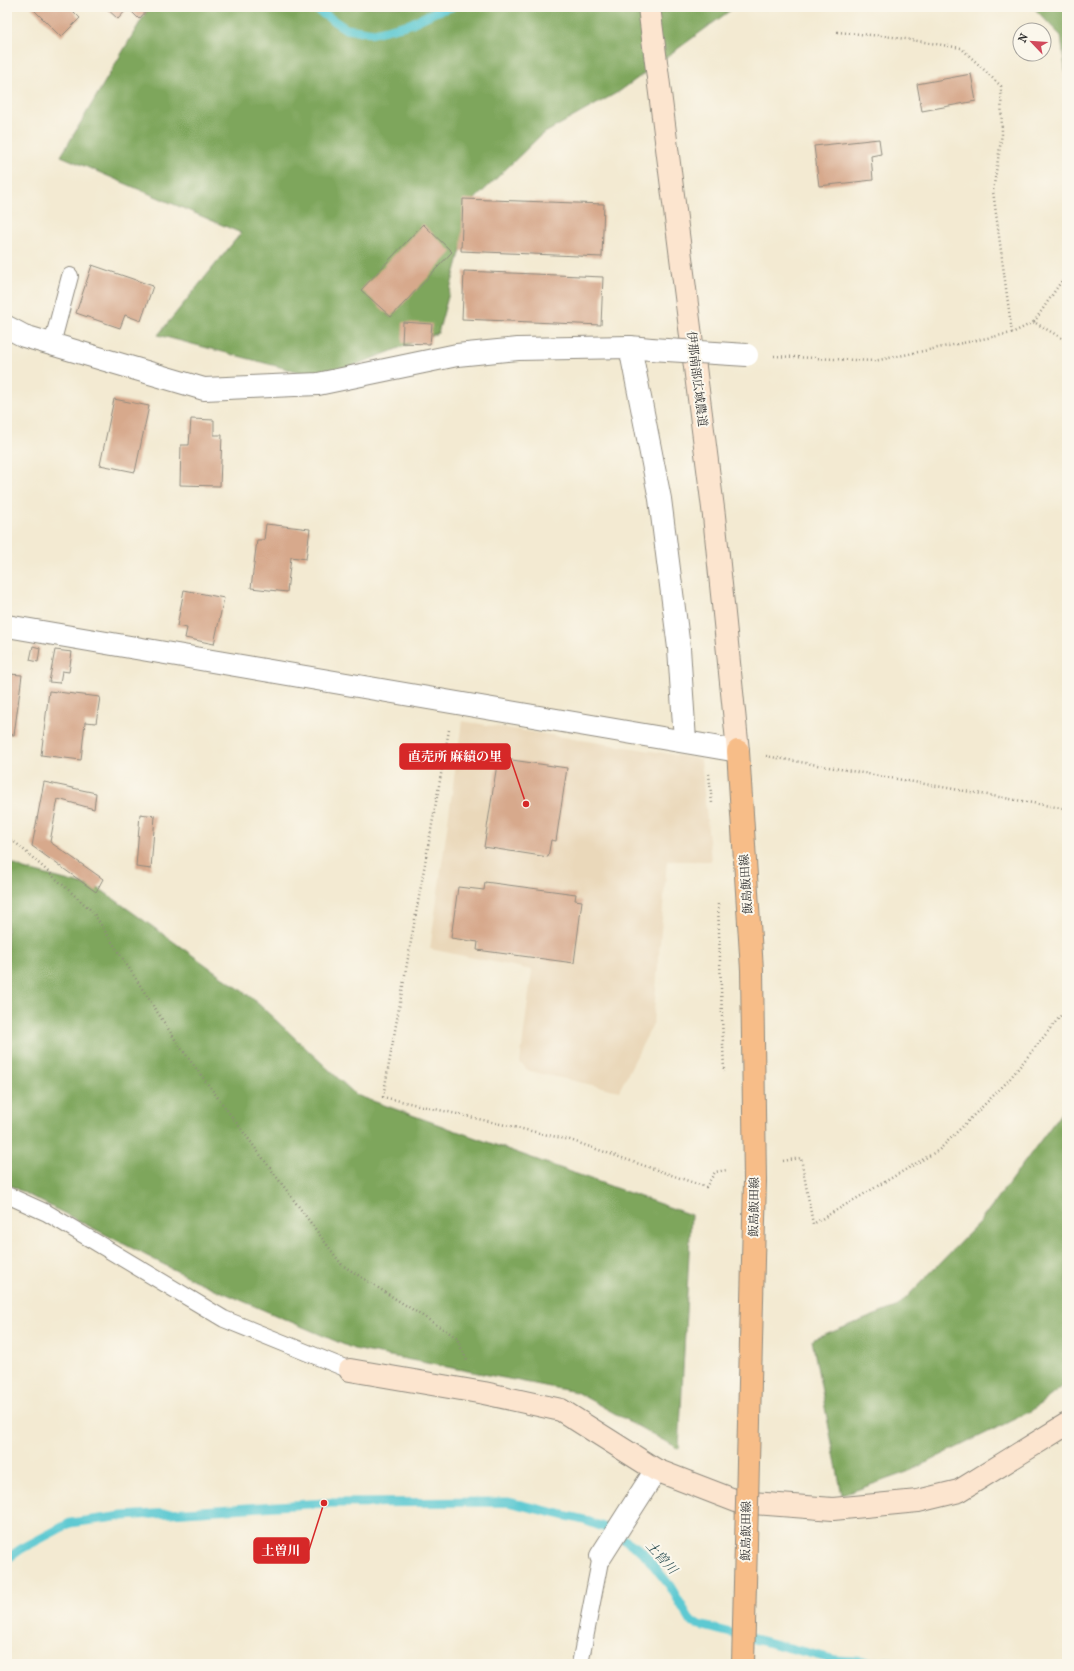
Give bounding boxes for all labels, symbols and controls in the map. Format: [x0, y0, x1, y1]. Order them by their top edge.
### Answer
north arrow [1012, 22, 1052, 62]
text: N [1016, 31, 1031, 45]
street label: 伊那南部広域農道 [684, 330, 710, 428]
callout: 直売所 麻績の里 [400, 744, 510, 769]
text: 直売所 麻績の里 [408, 749, 502, 764]
street label: 飯島飯田線 [737, 854, 755, 914]
street label: 飯島飯田線 [746, 1177, 762, 1237]
street label: 飯島飯田線 [738, 1501, 754, 1561]
callout: 土曽川 [254, 1538, 309, 1563]
water label: 土曽川 [643, 1538, 682, 1578]
text: 土曽川 [261, 1543, 301, 1558]

